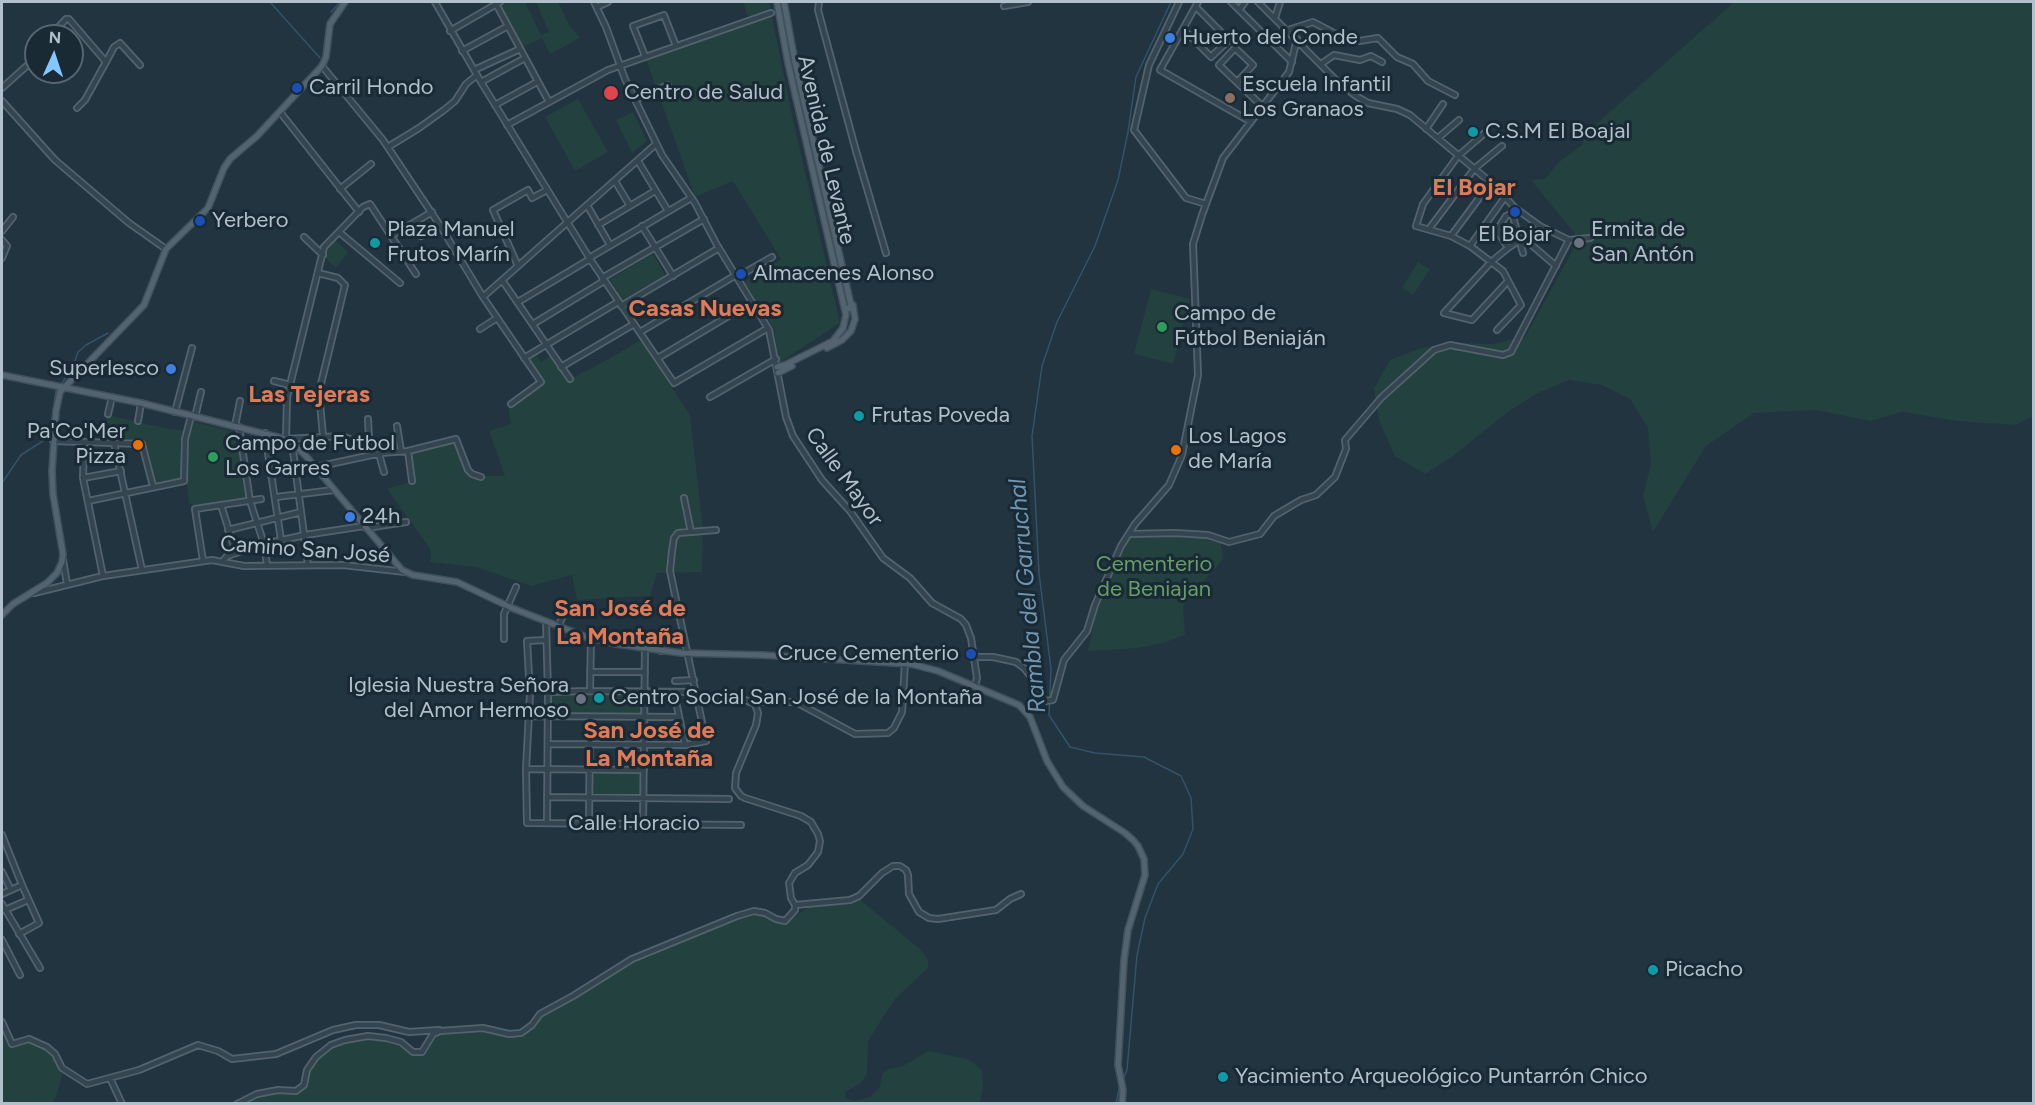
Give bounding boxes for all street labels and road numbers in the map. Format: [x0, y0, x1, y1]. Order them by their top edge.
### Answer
street label: Avenida de Levante [791, 53, 861, 247]
street label: Calle Mayor [799, 423, 889, 531]
street label: Camino San José [219, 531, 391, 569]
street label: Calle Horacio [568, 811, 700, 837]

